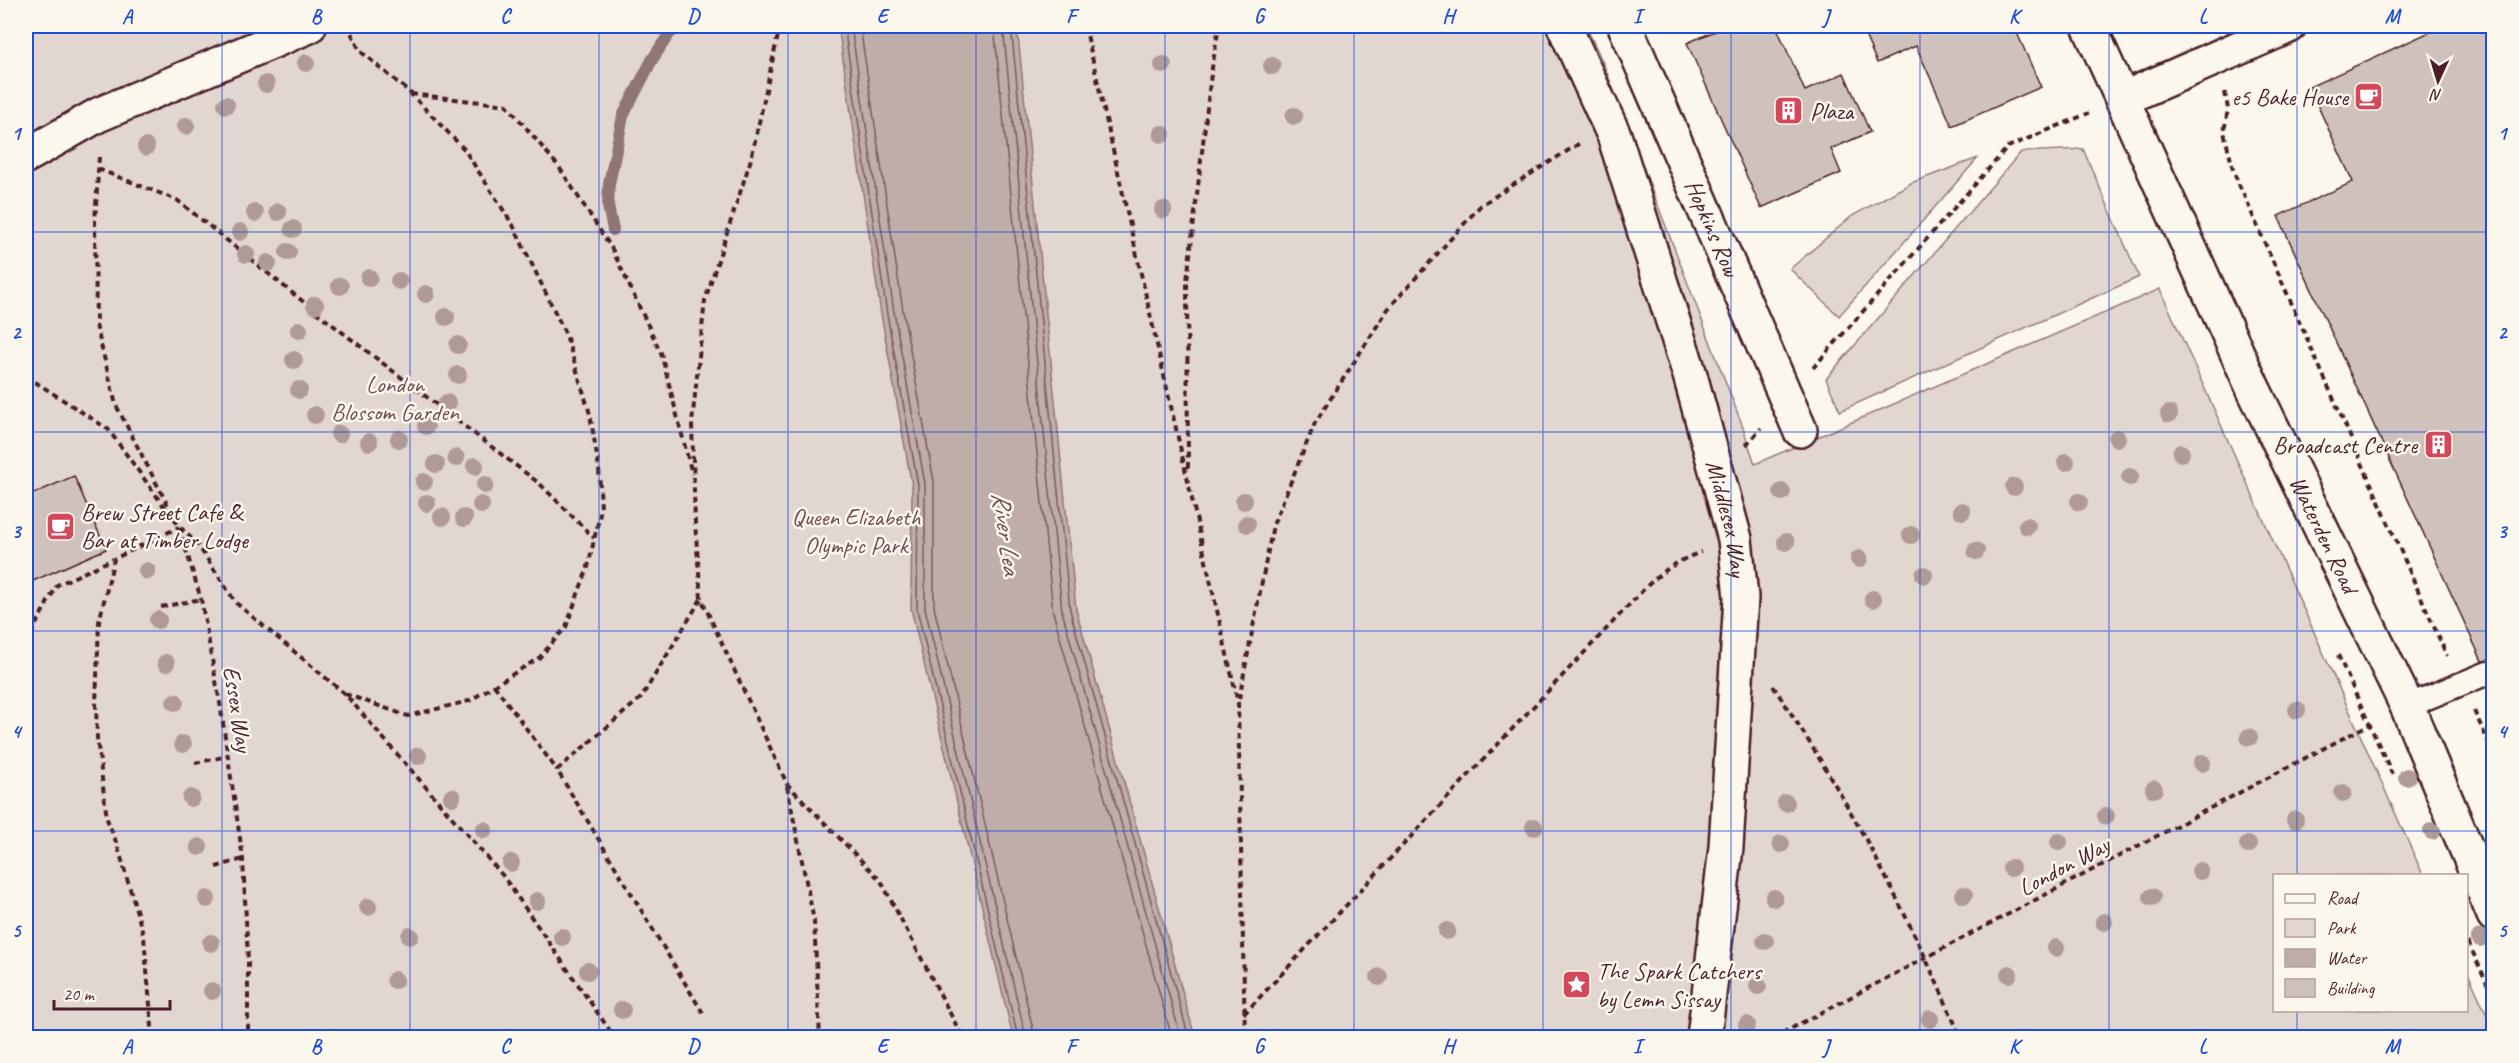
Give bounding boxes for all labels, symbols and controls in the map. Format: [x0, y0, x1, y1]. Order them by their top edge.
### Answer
text: A [122, 4, 134, 29]
text: B [311, 4, 323, 29]
text: C [500, 4, 512, 29]
text: D [687, 4, 701, 29]
text: E [877, 4, 891, 29]
text: F [1066, 4, 1080, 29]
text: G [1254, 4, 1267, 29]
text: H [1442, 4, 1457, 29]
text: I [1633, 4, 1646, 29]
text: J [1821, 4, 1833, 29]
text: K [2009, 4, 2023, 29]
text: L [2199, 4, 2209, 29]
text: M [2385, 4, 2402, 29]
north arrow [2408, 51, 2468, 111]
cafe icon: e5 Bake House [2353, 81, 2385, 113]
place label: e5 Bake House [2231, 82, 2350, 112]
text: N [2428, 84, 2443, 105]
building icon: Plaza [1773, 95, 1805, 127]
place label: Plaza [1810, 96, 1854, 126]
text: 1 [12, 121, 23, 146]
text: 1 [2498, 121, 2509, 146]
street label: Hopkins Row [1678, 175, 1747, 282]
text: 2 [12, 320, 23, 345]
text: 2 [2498, 320, 2509, 345]
park label: London Blossom Garden [331, 369, 460, 427]
building icon: Broadcast Centre [2422, 429, 2454, 461]
place label: Broadcast Centre [2273, 430, 2419, 460]
street label: Middlesex Way [1699, 457, 1754, 580]
street label: Waterden Road [2283, 471, 2366, 601]
water label: River Lea [984, 490, 1029, 579]
place label: Brew Street Cafe & Bar at Timber Lodge [81, 497, 250, 555]
park label: Queen Elizabeth Olympic Park [792, 502, 921, 560]
cafe icon: Brew Street Cafe & Bar at Timber Lodge [44, 510, 76, 542]
text: 3 [12, 519, 23, 544]
text: 3 [2498, 519, 2509, 544]
street label: Essex Way [216, 664, 260, 756]
text: 4 [12, 719, 24, 744]
text: 4 [2498, 719, 2510, 744]
street label: London Way [2013, 829, 2116, 903]
legend [2273, 874, 2468, 1012]
text: Road [2327, 887, 2360, 909]
text: Park [2327, 917, 2357, 939]
text: 5 [12, 918, 23, 943]
text: 5 [2498, 918, 2509, 943]
text: Water [2327, 947, 2368, 969]
place label: The Spark Catchers by Lemn Sissay [1597, 956, 1763, 1014]
place icon: The Spark Catchers by Lemn Sissay [1560, 969, 1592, 1001]
scale bar [54, 973, 170, 1011]
text: Building [2327, 977, 2376, 999]
text: 20 m [63, 983, 96, 1005]
text: A [122, 1034, 134, 1059]
text: B [311, 1034, 323, 1059]
text: C [500, 1034, 512, 1059]
text: D [687, 1034, 701, 1059]
text: E [877, 1034, 891, 1059]
text: F [1066, 1034, 1080, 1059]
text: G [1254, 1034, 1267, 1059]
text: H [1442, 1034, 1457, 1059]
text: I [1633, 1034, 1646, 1059]
text: J [1821, 1034, 1833, 1059]
text: K [2009, 1034, 2023, 1059]
text: L [2199, 1034, 2209, 1059]
text: M [2385, 1034, 2402, 1059]

